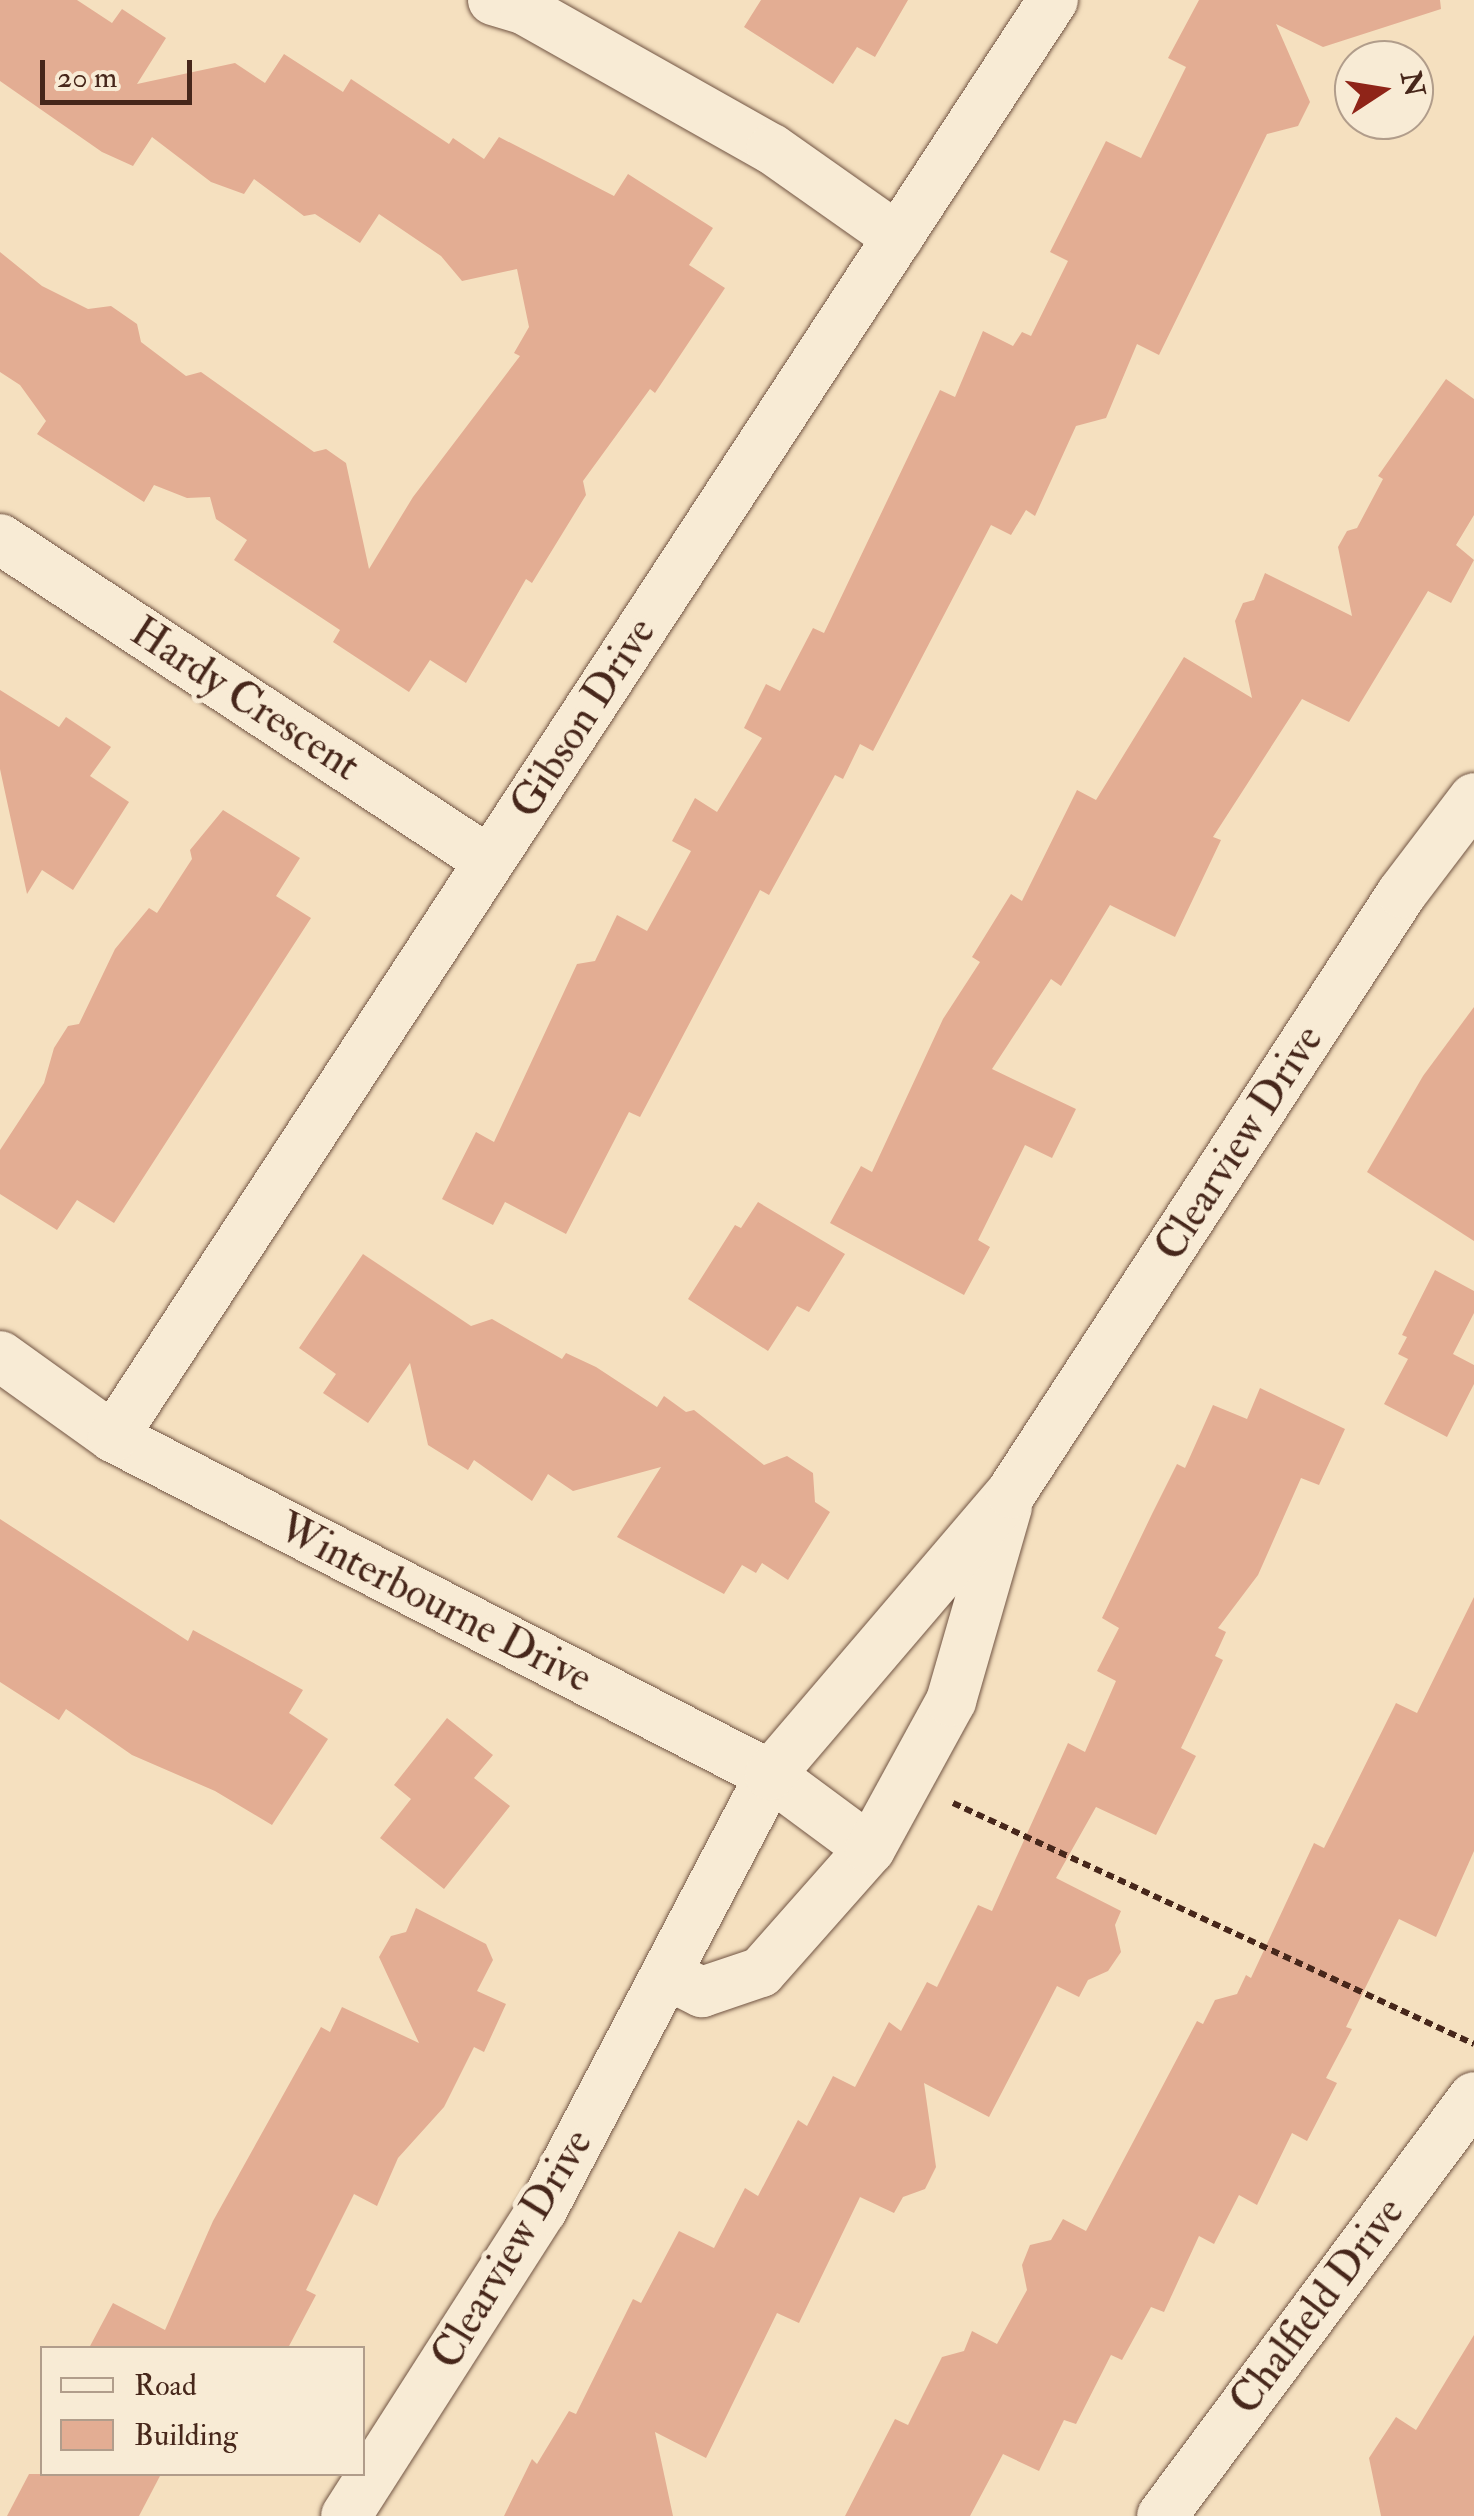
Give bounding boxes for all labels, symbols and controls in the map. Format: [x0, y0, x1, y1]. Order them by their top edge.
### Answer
scale bar [45, 40, 198, 102]
north arrow [1334, 40, 1434, 140]
text: 20 m [57, 59, 117, 96]
text: N [1392, 68, 1432, 100]
street label: Hardy Crescent [121, 606, 369, 792]
street label: Gibson Drive [500, 609, 666, 827]
street label: Clearview Drive [1144, 1016, 1334, 1270]
street label: Winterbourne Drive [270, 1502, 600, 1704]
street label: Clearview Drive [421, 2120, 603, 2378]
street label: Chalfield Drive [1219, 2188, 1415, 2424]
legend [40, 2346, 365, 2476]
text: Road [134, 2367, 197, 2404]
text: Building [134, 2417, 238, 2454]

